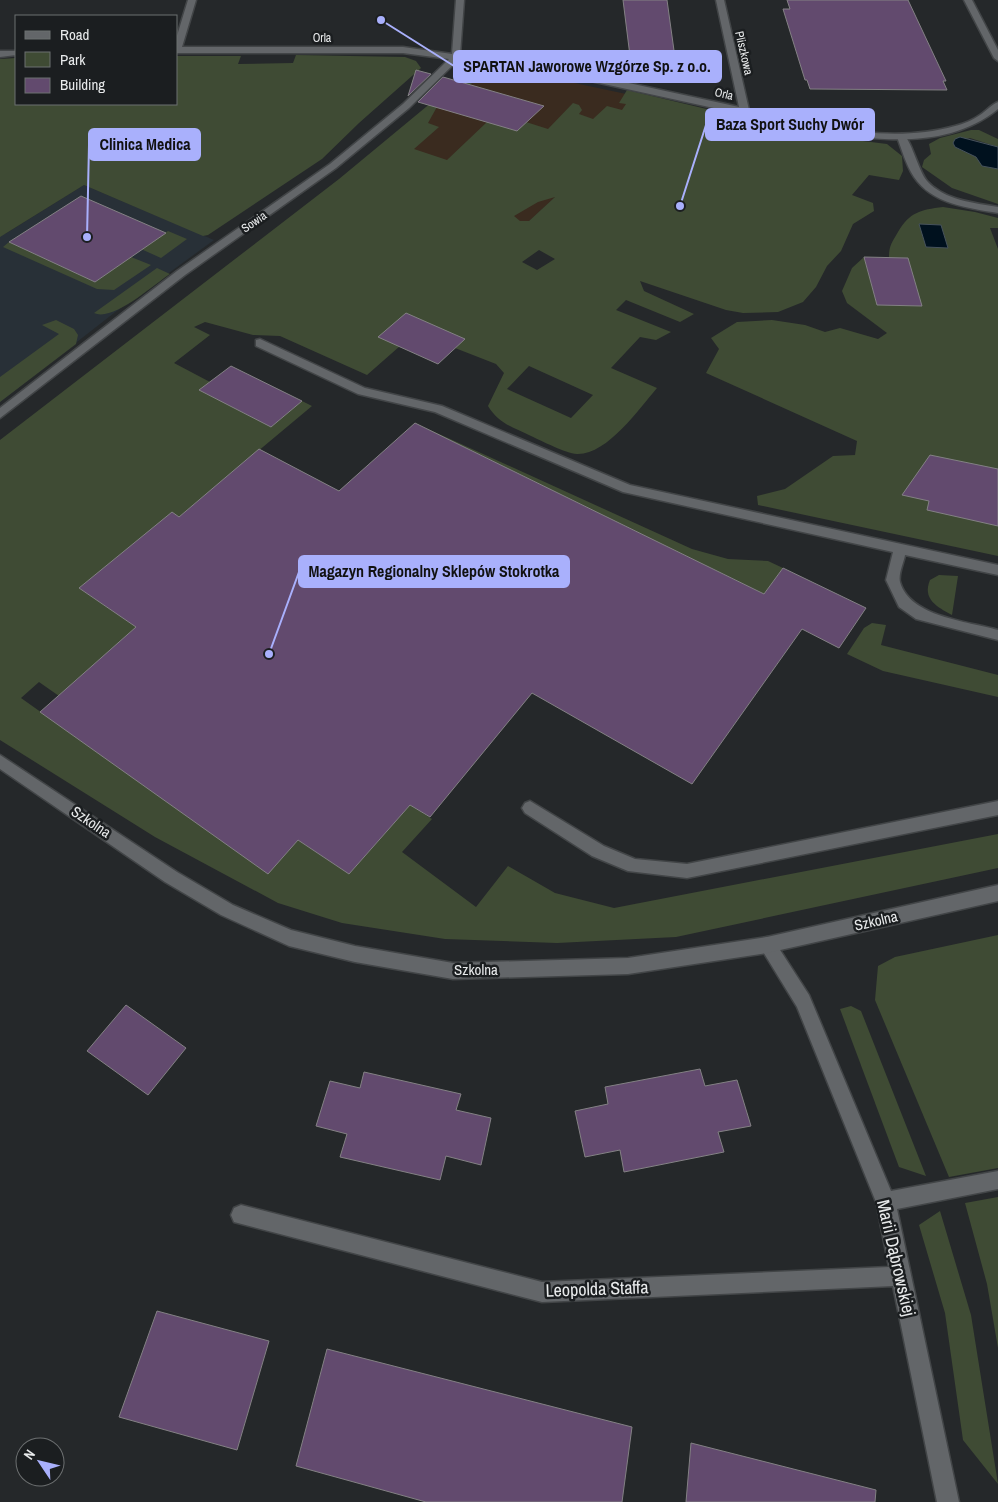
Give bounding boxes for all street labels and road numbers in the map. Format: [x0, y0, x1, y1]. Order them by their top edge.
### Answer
street label: Orla [313, 30, 332, 46]
street label: Pliszkowa [731, 30, 757, 77]
street label: Orla [713, 84, 735, 104]
street label: Sowia [238, 207, 270, 236]
street label: Szkolna [67, 801, 115, 843]
street label: Szkolna [852, 905, 900, 936]
street label: Szkolna [454, 959, 498, 980]
street label: Marii Dąbrowskiej [871, 1197, 922, 1319]
street label: Leopolda Staffa [545, 1274, 649, 1303]

